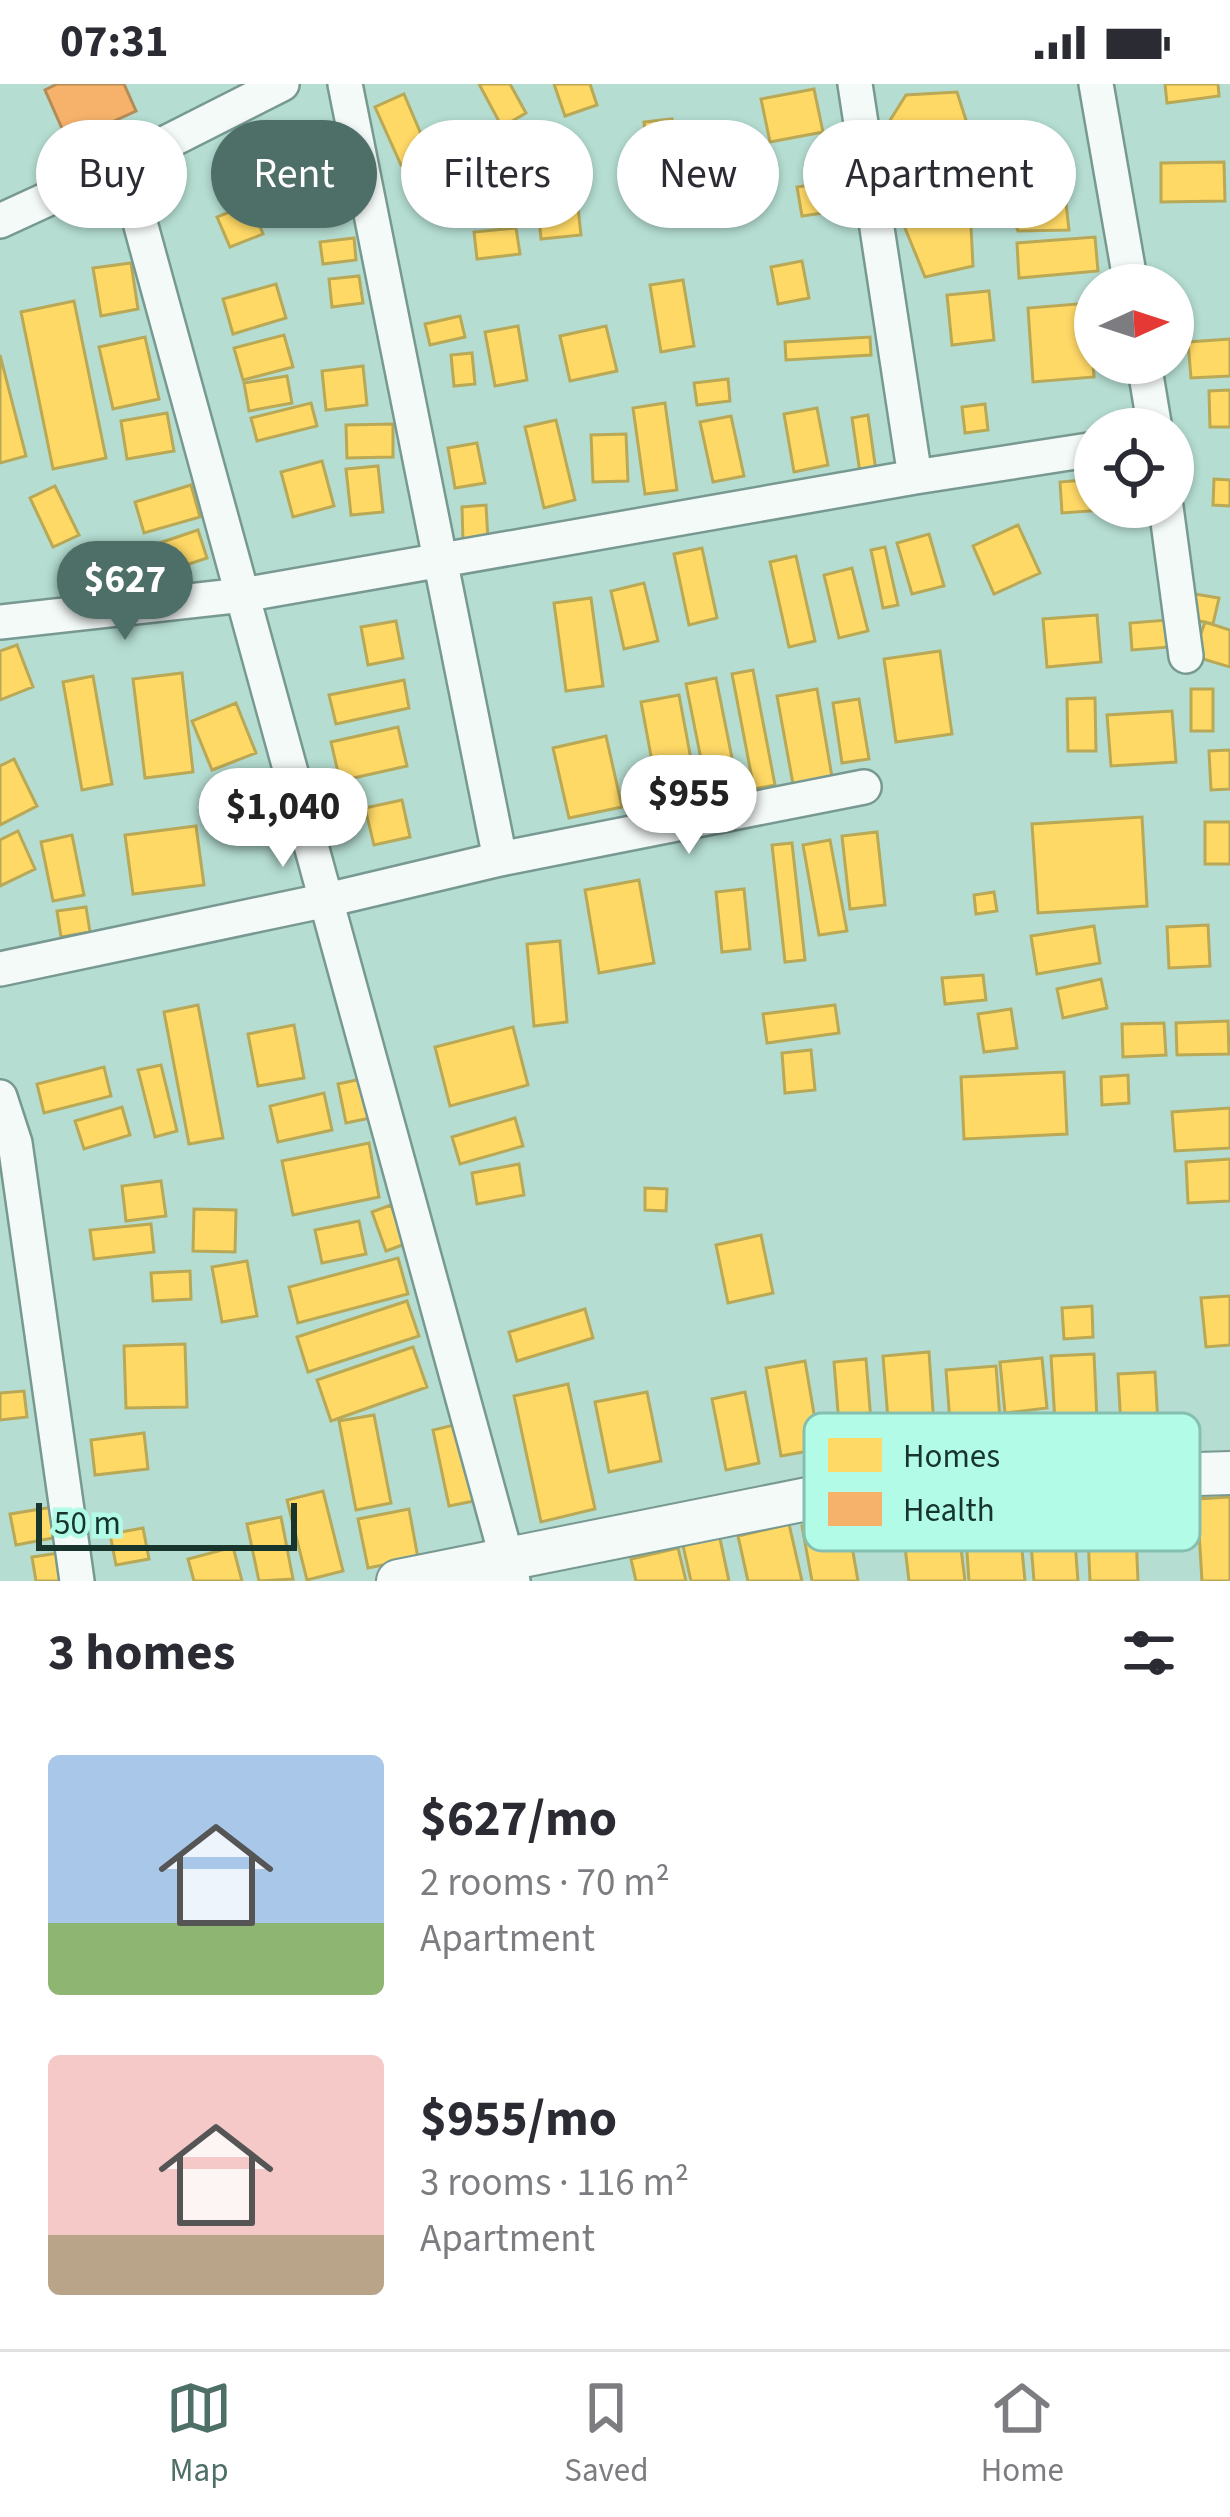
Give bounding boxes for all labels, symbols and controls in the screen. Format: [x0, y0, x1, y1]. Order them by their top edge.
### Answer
text: 07:31 [60, 10, 169, 74]
chip: Buy [36, 120, 187, 228]
chip: Rent [211, 120, 377, 228]
chip: Filters [401, 120, 593, 228]
chip: New [617, 120, 779, 228]
chip: Apartment [803, 120, 1076, 228]
north arrow [1074, 264, 1194, 384]
map controls [1074, 264, 1194, 528]
button: locate [1074, 408, 1194, 528]
pin: $627 [54, 541, 196, 643]
text: $627 [84, 552, 166, 608]
pin: $955 [618, 755, 760, 857]
text: $955 [648, 766, 730, 822]
pin: $1,040 [185, 768, 381, 870]
text: $1,040 [226, 779, 340, 835]
legend [804, 1413, 1200, 1551]
text: Homes [903, 1433, 1000, 1480]
text: Health [903, 1487, 995, 1534]
scale bar [36, 1497, 297, 1550]
text: 50 m [54, 1500, 121, 1547]
text: 3 homes [48, 1617, 235, 1689]
icon: filters [1116, 1620, 1182, 1686]
text: $627/mo [420, 1783, 617, 1855]
icon: home [144, 1803, 288, 1947]
text: 2 rooms · 70 m² [420, 1855, 670, 1911]
text: Apartment [420, 1911, 595, 1967]
text: $955/mo [420, 2083, 617, 2155]
icon: home [144, 2103, 288, 2247]
text: 3 rooms · 116 m² [420, 2155, 689, 2211]
text: Apartment [420, 2211, 595, 2267]
tab: Map [166, 2375, 232, 2494]
tab: Saved [564, 2375, 649, 2494]
tab: Home [981, 2375, 1064, 2494]

